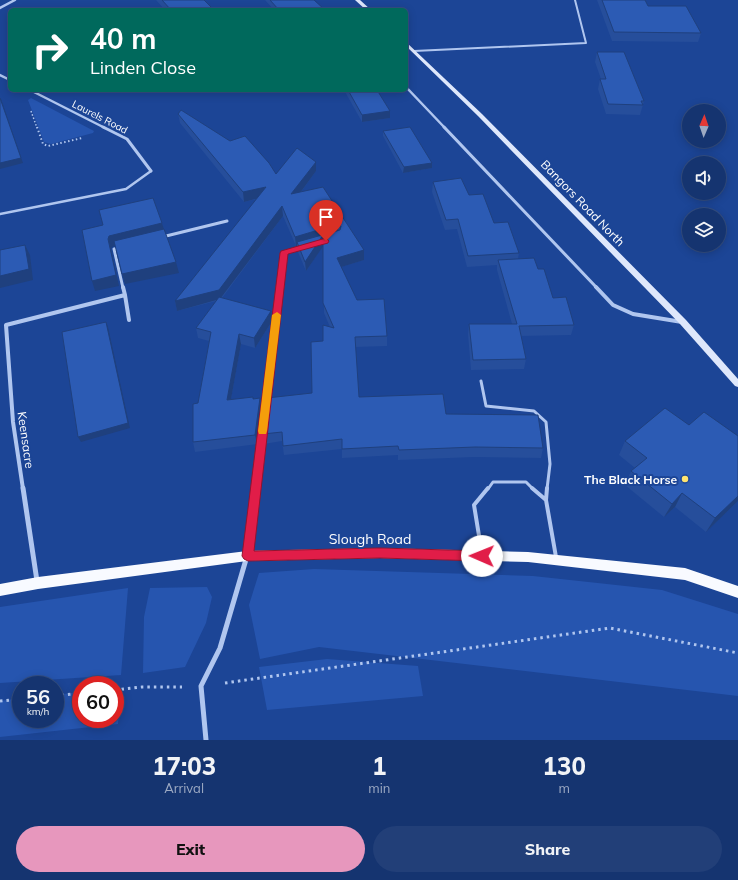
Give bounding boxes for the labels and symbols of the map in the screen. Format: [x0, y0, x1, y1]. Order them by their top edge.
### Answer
street label: Laurels Road [70, 97, 130, 137]
north arrow [682, 104, 726, 148]
street label: Bangors Road North [538, 157, 628, 249]
pin [309, 200, 343, 241]
street label: Keensacre [15, 411, 37, 469]
place label: The Black Horse [584, 472, 677, 487]
marker: The Black Horse [680, 474, 690, 484]
street label: Slough Road [329, 530, 411, 548]
position arrow [461, 535, 503, 577]
speed limit sign: 60 [72, 676, 124, 728]

